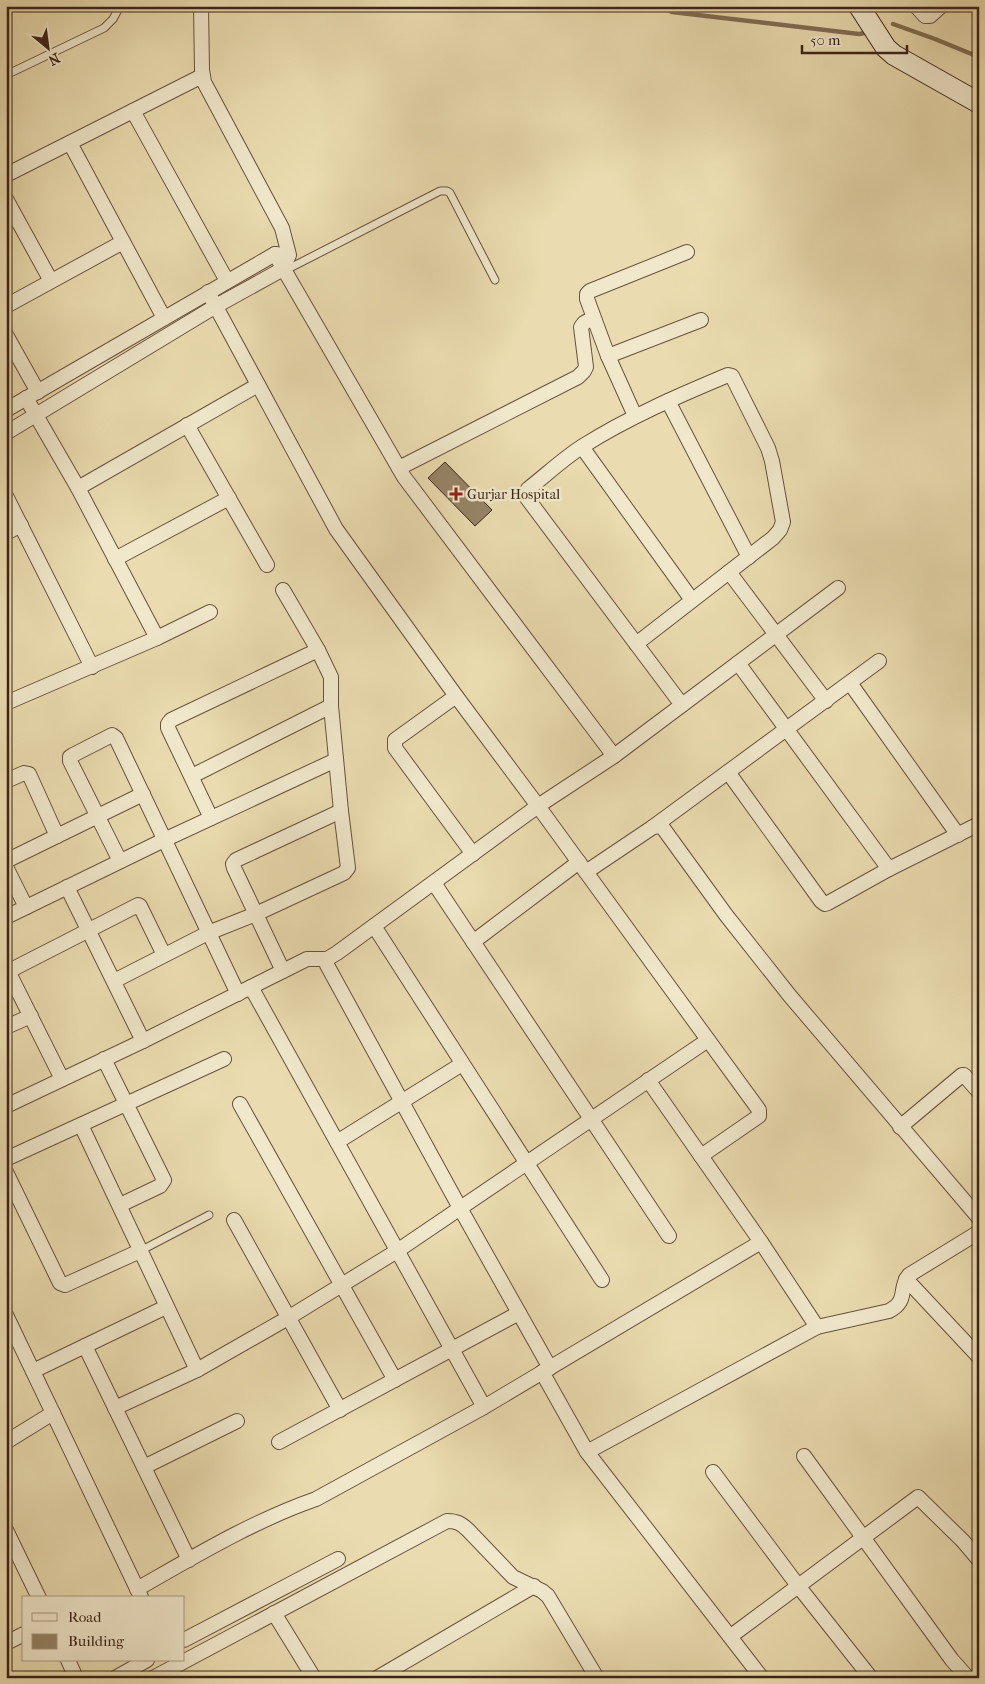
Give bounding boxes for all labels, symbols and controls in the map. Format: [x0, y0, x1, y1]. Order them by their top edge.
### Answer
north arrow [22, 22, 72, 72]
scale bar [802, 22, 908, 54]
text: 50 m [810, 31, 841, 49]
text: N [45, 49, 63, 69]
place label: Gurjar Hospital [467, 486, 560, 503]
marker: Gurjar Hospital [449, 487, 463, 501]
legend [22, 1596, 185, 1662]
text: Road [68, 1608, 102, 1626]
text: Building [68, 1632, 125, 1650]

